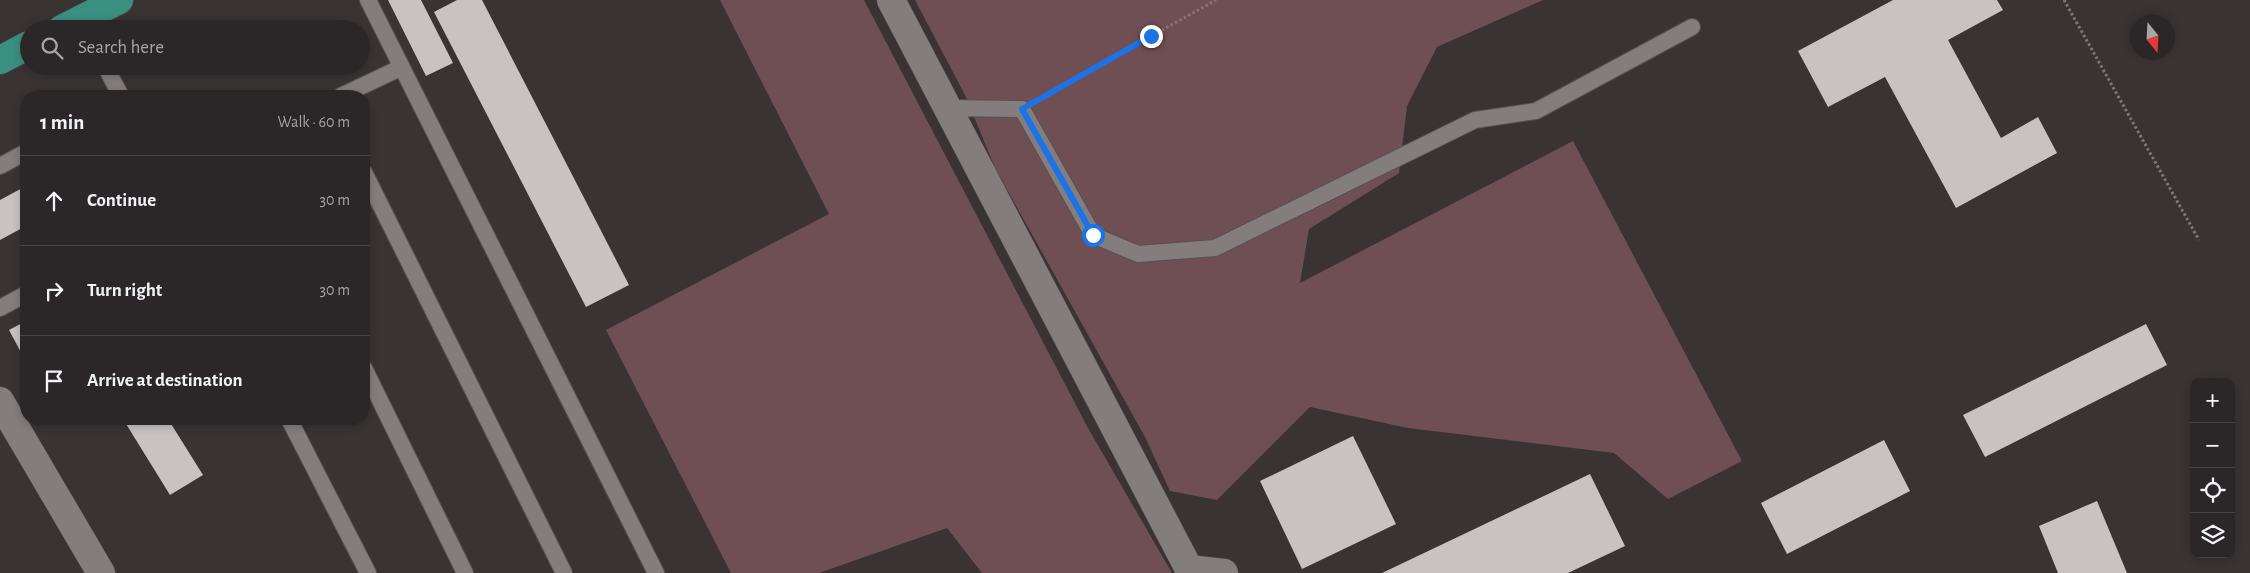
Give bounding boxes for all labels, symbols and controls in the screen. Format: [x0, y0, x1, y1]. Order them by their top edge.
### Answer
north arrow [2130, 15, 2175, 60]
search box [20, 20, 370, 75]
route end [1140, 25, 1163, 48]
icon: search [38, 34, 66, 62]
text: Search here [78, 38, 164, 57]
text: 1 min [40, 112, 84, 133]
text: Walk · 60 m [278, 114, 350, 130]
icon: ahead [40, 187, 68, 215]
text: Continue [87, 191, 156, 210]
text: 30 m [320, 192, 350, 208]
route start [1082, 224, 1105, 247]
icon: right [40, 277, 68, 305]
text: Turn right [87, 281, 162, 300]
text: 30 m [320, 282, 350, 298]
icon: arrive [40, 367, 68, 395]
text: Arrive at destination [87, 371, 243, 390]
map controls [2190, 378, 2235, 558]
button: + [2190, 378, 2235, 423]
button: − [2190, 423, 2235, 468]
button: locate [2190, 468, 2235, 513]
button: layers [2190, 513, 2235, 558]

